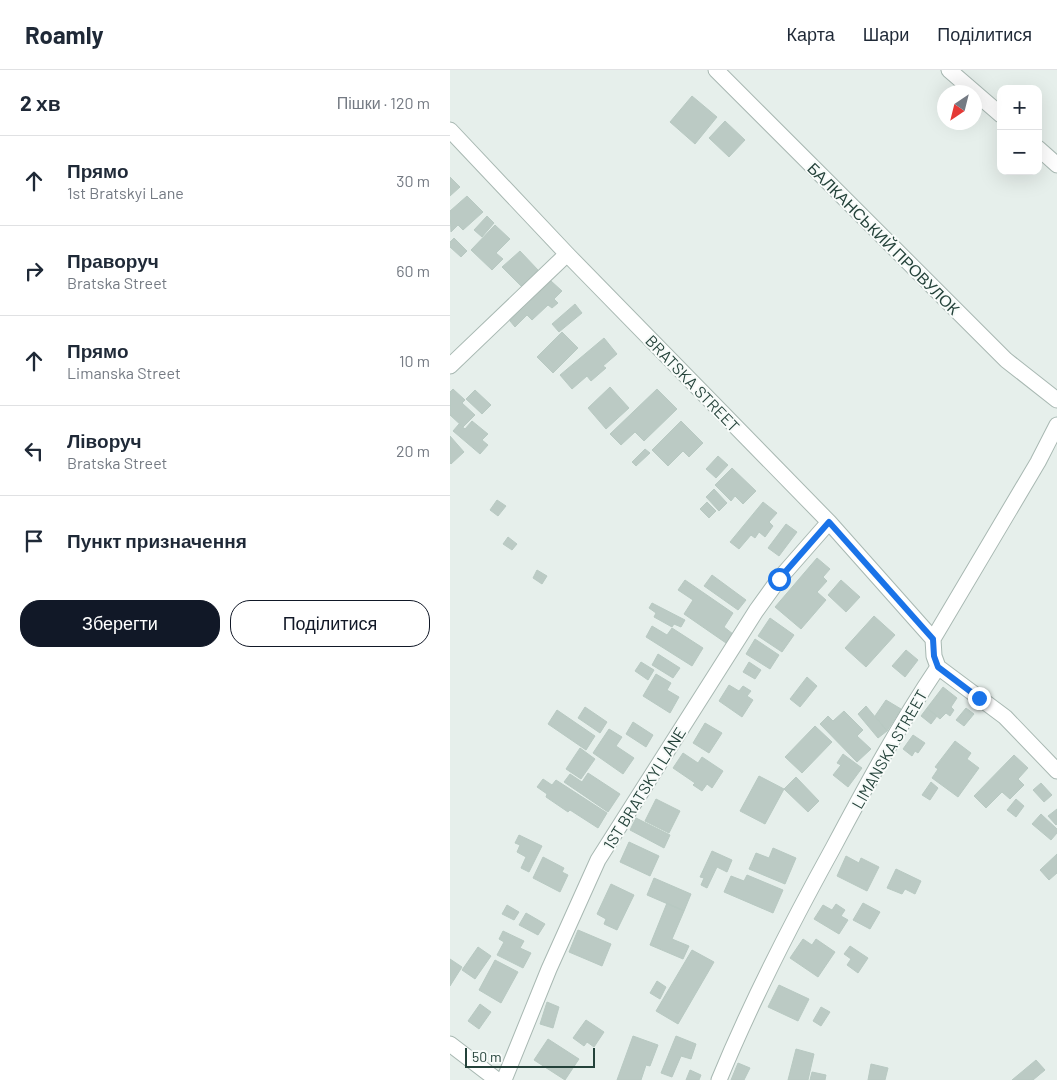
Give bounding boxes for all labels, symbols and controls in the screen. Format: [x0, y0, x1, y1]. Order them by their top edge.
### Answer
text: Roamly [25, 20, 104, 49]
text: Карта [787, 23, 835, 45]
text: Шари [863, 23, 909, 45]
text: Поділитися [937, 23, 1032, 45]
north arrow [937, 85, 982, 130]
map controls [997, 85, 1042, 175]
button: + [997, 85, 1042, 130]
text: 2 хв [20, 90, 61, 115]
text: Пішки · 120 m [337, 93, 430, 112]
button: − [997, 130, 1042, 175]
street label: БАЛКАНСЬКИЙ ПРОВУЛОК [804, 158, 964, 318]
text: Прямо [67, 159, 129, 182]
icon: ahead [20, 167, 48, 195]
text: 30 m [396, 171, 430, 190]
text: 1st Bratskyi Lane [67, 183, 184, 202]
text: Праворуч [67, 249, 159, 272]
icon: right [20, 257, 48, 285]
text: 60 m [396, 261, 430, 280]
text: Bratska Street [67, 273, 167, 292]
street label: BRATSKA STREET [642, 331, 744, 435]
text: Прямо [67, 339, 129, 362]
icon: ahead [20, 347, 48, 375]
text: 10 m [399, 351, 430, 370]
text: Limanska Street [67, 363, 181, 382]
text: Ліворуч [67, 429, 142, 452]
icon: left [20, 437, 48, 465]
text: 20 m [396, 441, 430, 460]
text: Bratska Street [67, 453, 167, 472]
icon: arrive [20, 527, 48, 555]
text: Пункт призначення [67, 529, 247, 552]
route start [768, 568, 791, 591]
button: Зберегти [20, 600, 220, 647]
button: Поділитися [230, 600, 430, 647]
street label: LIMANSKA STREET [847, 686, 931, 812]
route end [968, 687, 991, 710]
street label: 1ST BRATSKYI LANE [599, 723, 689, 853]
scale bar [465, 1045, 595, 1068]
text: 50 m [472, 1048, 501, 1065]

